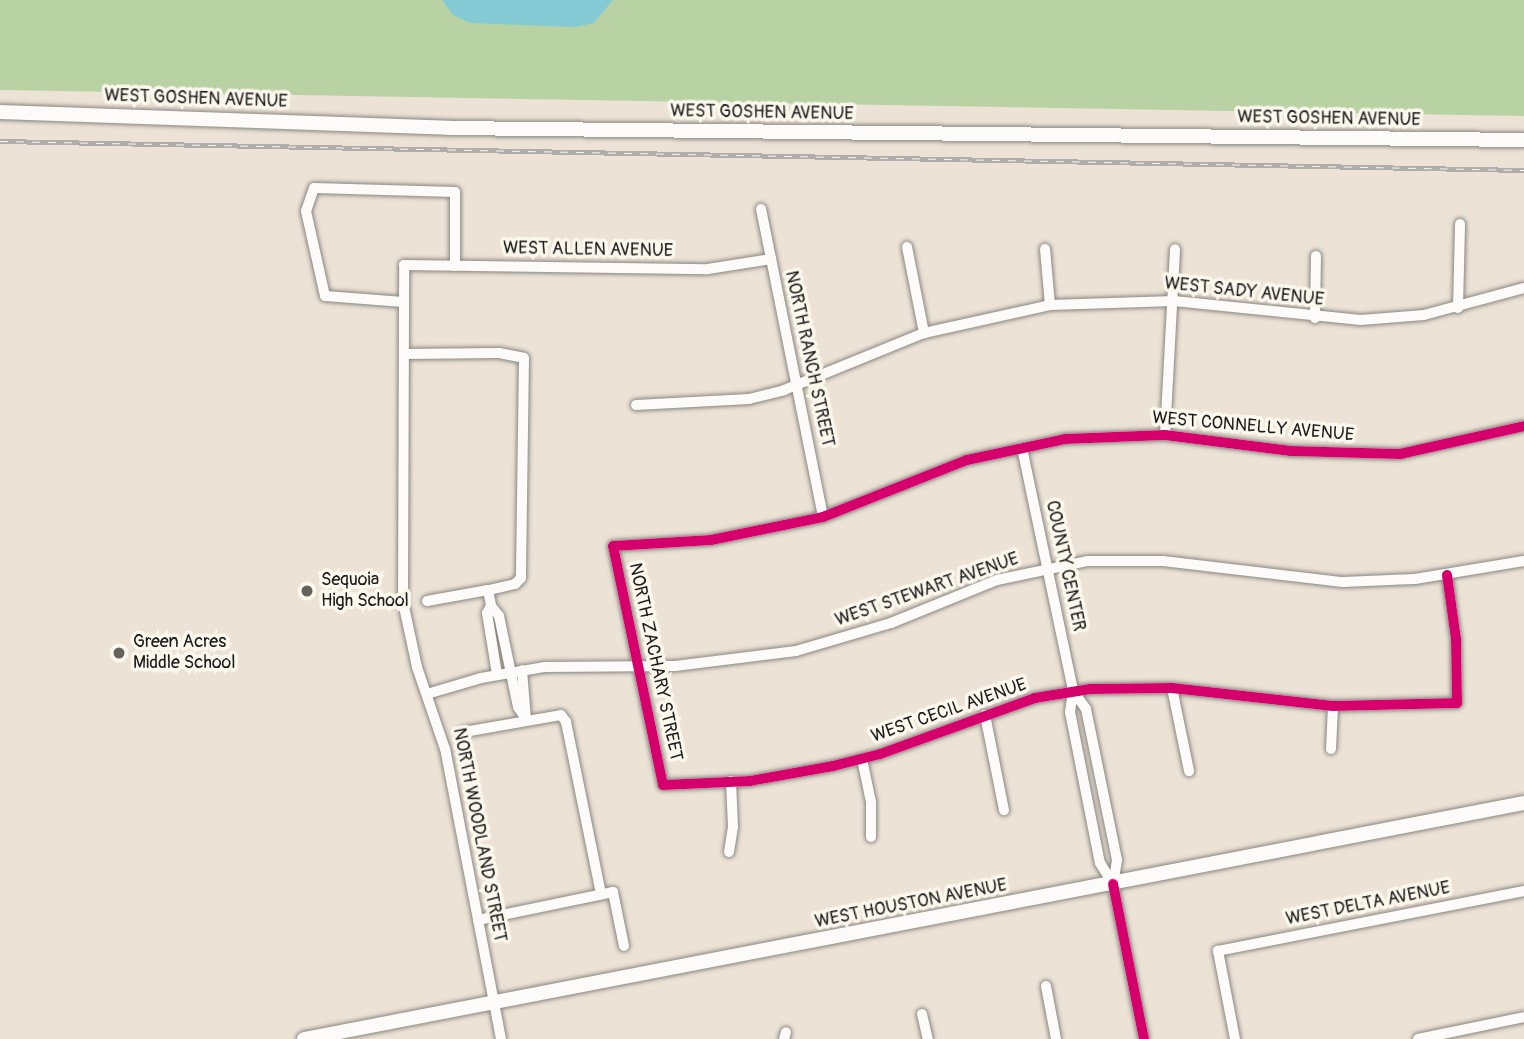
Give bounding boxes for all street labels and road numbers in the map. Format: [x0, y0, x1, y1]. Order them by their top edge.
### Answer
street label: WEST GOSHEN AVENUE [104, 85, 288, 113]
street label: WEST GOSHEN AVENUE [670, 101, 854, 125]
street label: WEST GOSHEN AVENUE [1237, 107, 1421, 131]
street label: WEST ALLEN AVENUE [503, 238, 673, 262]
street label: NORTH RANCH STREET [780, 269, 838, 449]
street label: WEST SADY AVENUE [1163, 273, 1325, 311]
street label: WEST CONNELLY AVENUE [1151, 407, 1355, 447]
street label: COUNTY CENTER [1041, 499, 1089, 633]
street label: WEST STEWART AVENUE [832, 548, 1022, 632]
street label: NORTH ZACHARY STREET [623, 561, 687, 763]
street label: WEST CECIL AVENUE [868, 674, 1030, 748]
street label: NORTH WOODLAND STREET [448, 726, 510, 944]
street label: WEST HOUSTON AVENUE [813, 875, 1009, 933]
street label: WEST DELTA AVENUE [1284, 877, 1452, 931]

